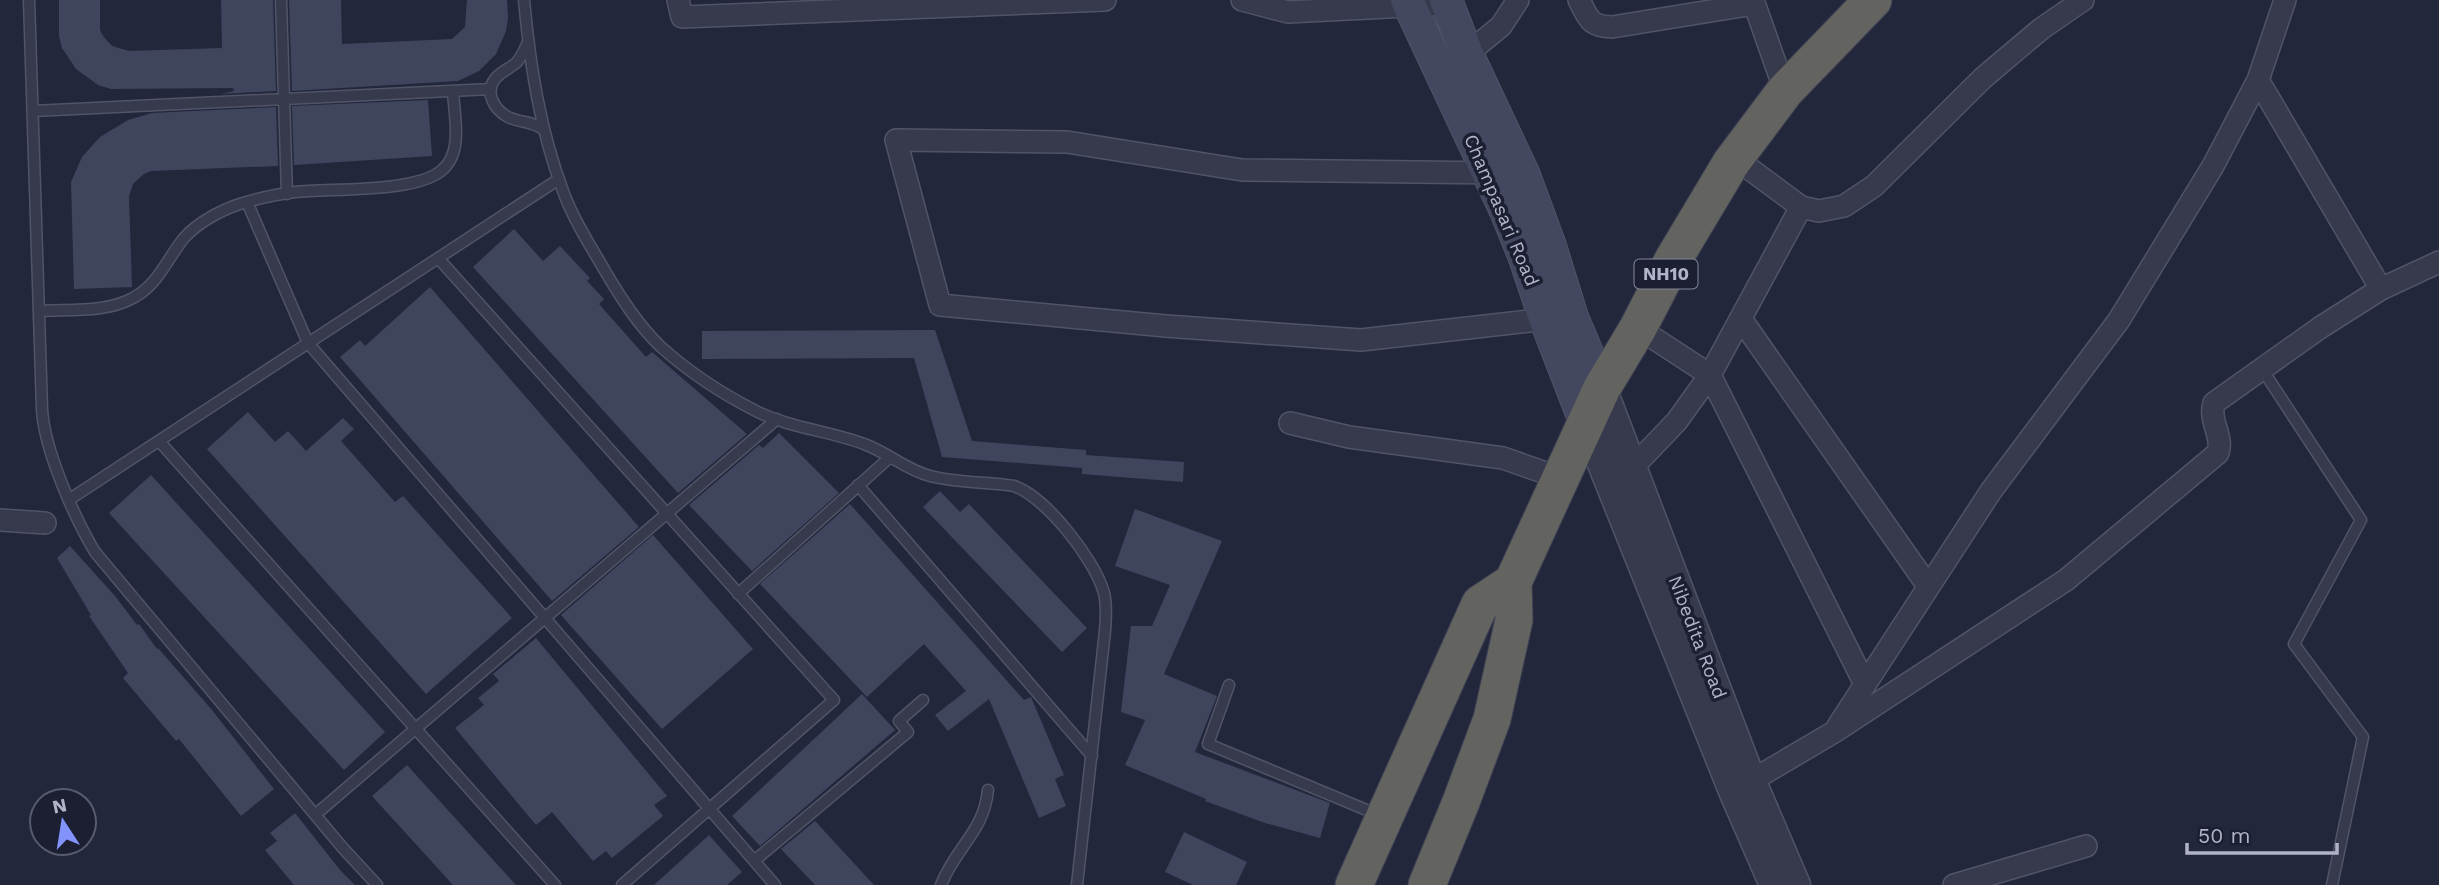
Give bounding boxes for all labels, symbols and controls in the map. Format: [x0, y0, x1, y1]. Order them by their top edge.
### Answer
street label: Champasari Road [1459, 131, 1544, 290]
road number: NH10 [1634, 260, 1698, 288]
street label: Nibedita Road [1664, 572, 1732, 702]
north arrow [28, 787, 98, 857]
text: N [50, 793, 69, 819]
scale bar [2187, 812, 2338, 856]
text: 50 m [2198, 823, 2250, 848]

